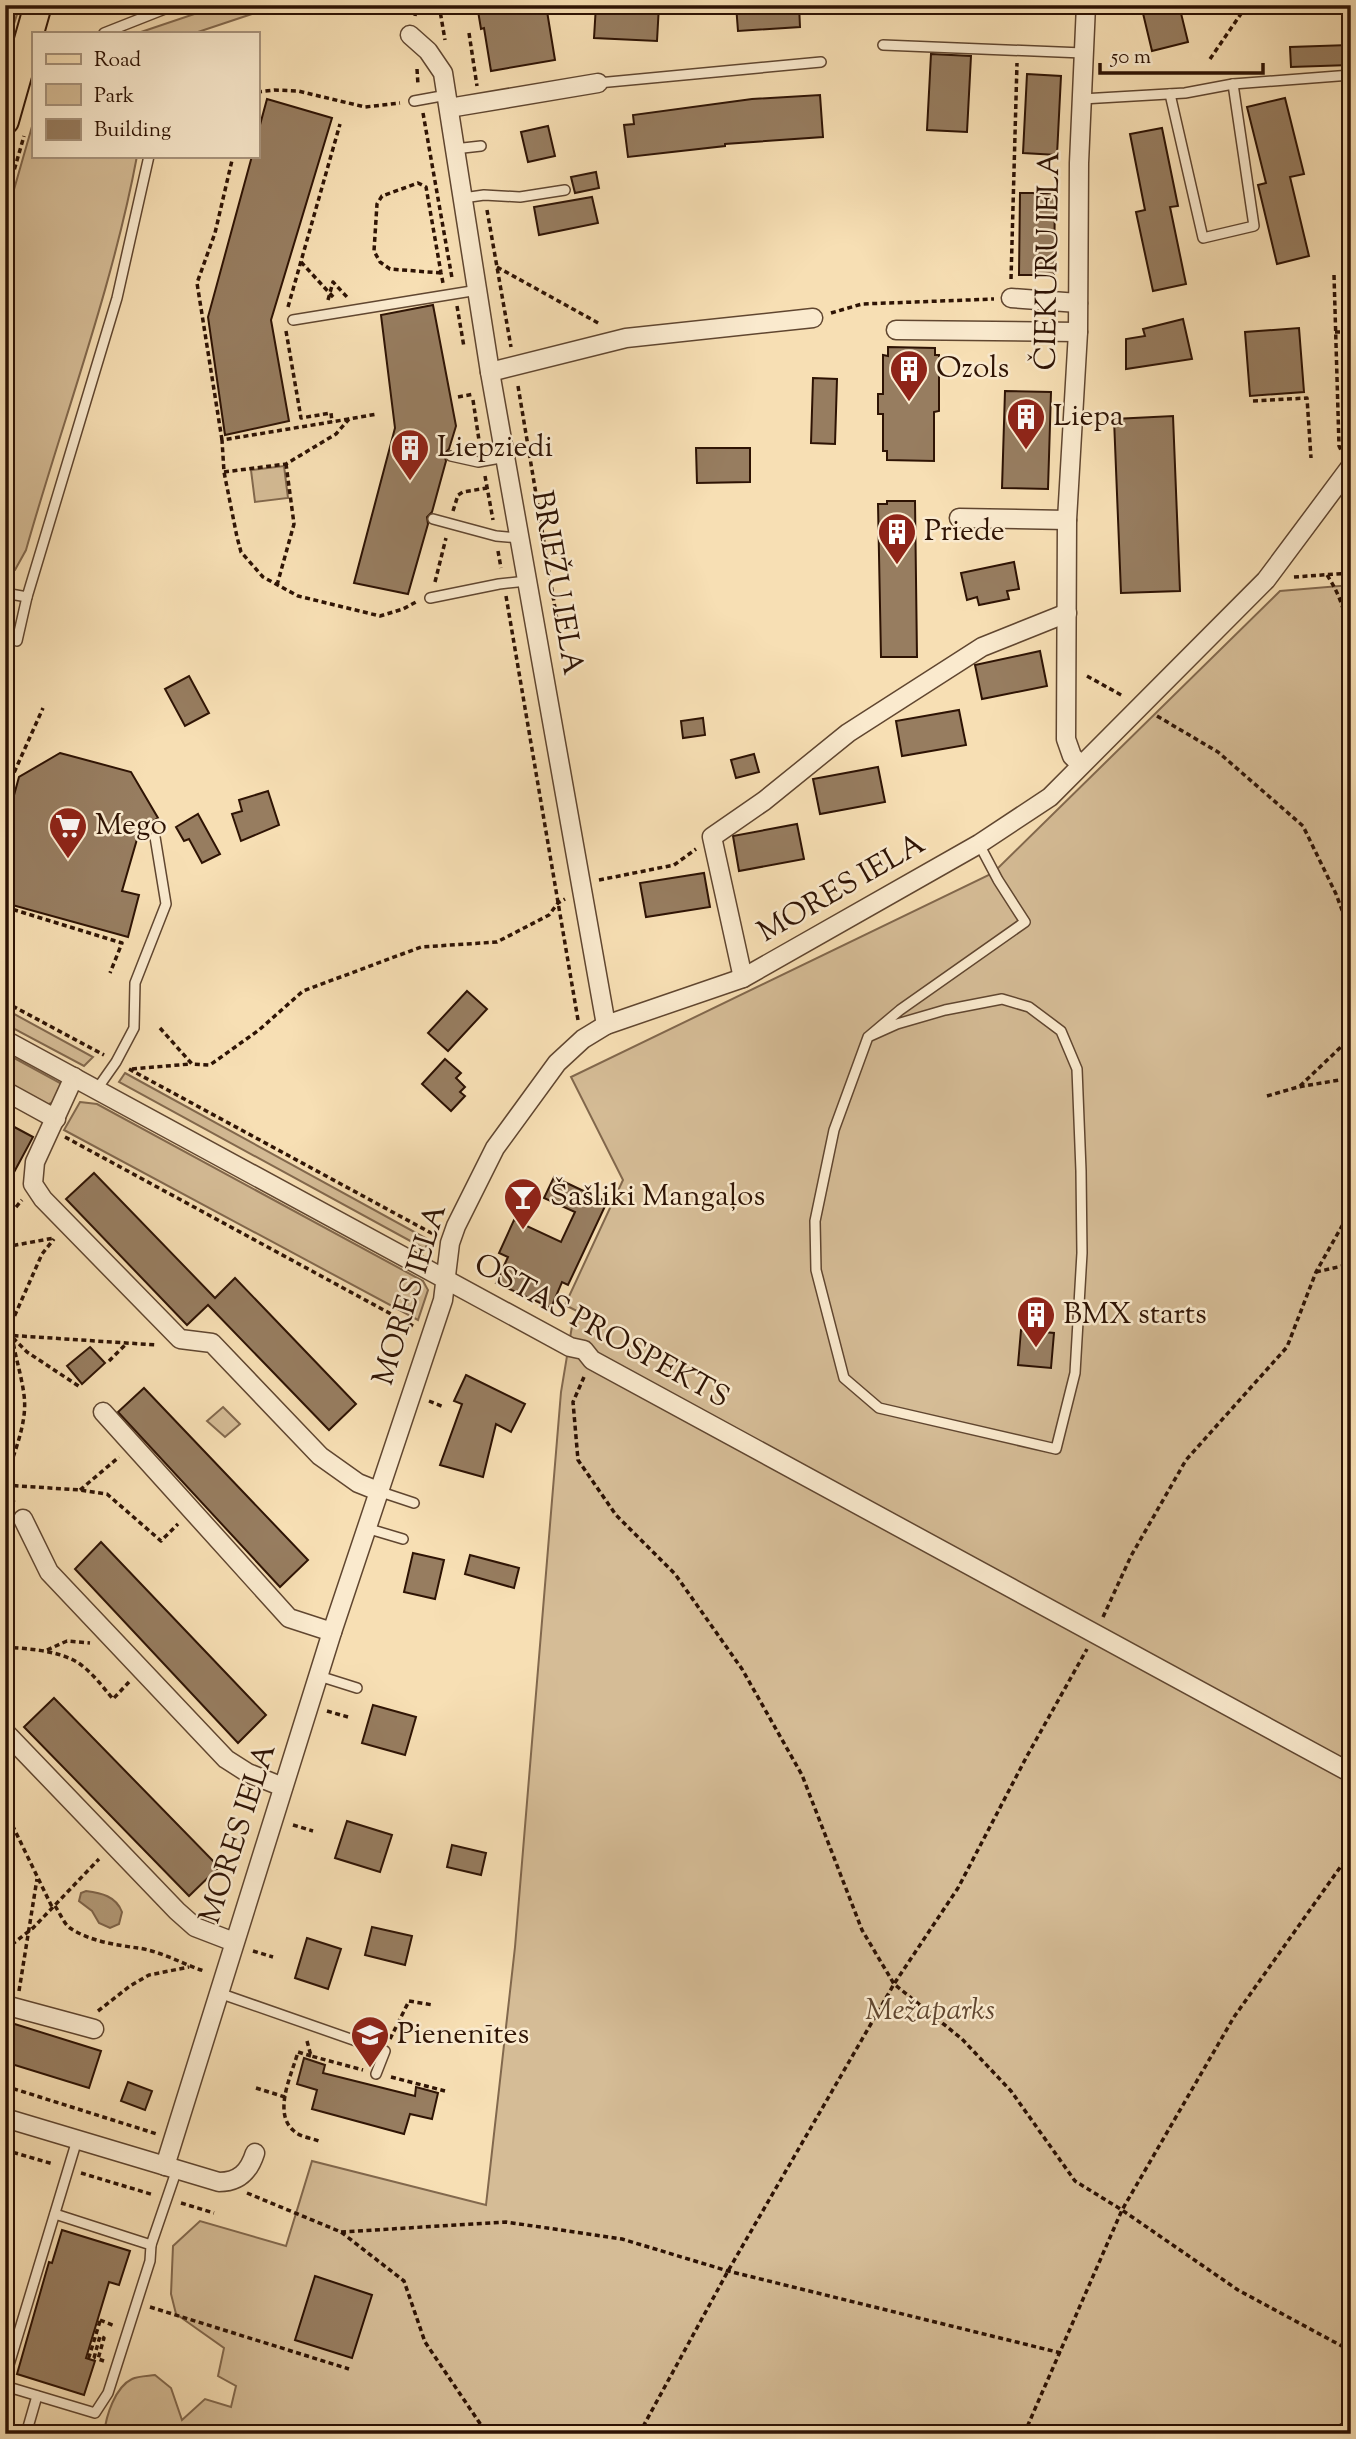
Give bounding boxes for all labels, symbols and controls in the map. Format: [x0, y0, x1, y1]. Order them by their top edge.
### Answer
legend [32, 32, 259, 158]
scale bar [1100, 32, 1263, 76]
text: 50 m [1110, 43, 1151, 73]
text: Road [94, 46, 141, 76]
text: Park [94, 82, 135, 112]
text: Building [94, 116, 171, 146]
street label: ČIEKURU IELA [1026, 151, 1072, 371]
building icon: Ozols [888, 348, 930, 403]
place label: Ozols [936, 348, 1009, 391]
building icon: Liepa [1005, 396, 1047, 451]
place label: Liepa [1053, 396, 1124, 439]
building icon: Liepziedi [389, 427, 431, 482]
place label: Liepziedi [437, 427, 553, 470]
street label: BRIEŽU IELA [519, 487, 593, 679]
building icon: Priede [876, 511, 918, 566]
place label: Priede [924, 511, 1005, 554]
supermarket icon: Mego [47, 805, 89, 860]
place label: Mego [95, 805, 167, 848]
street label: MORES IELA [750, 824, 934, 954]
bar icon: Šašliki Mangaļos [502, 1176, 544, 1231]
place label: Šašliki Mangaļos [550, 1176, 765, 1219]
street label: MORES IELA [363, 1199, 459, 1391]
street label: OSTAS PROSPEKTS [465, 1244, 737, 1420]
building icon: BMX starts [1015, 1294, 1057, 1349]
place label: BMX starts [1063, 1294, 1207, 1337]
street label: MORES IELA [190, 1738, 288, 1930]
park label: Mežaparks [865, 1990, 995, 2033]
school or university icon: Pienenītes [349, 2014, 391, 2069]
place label: Pienenītes [397, 2014, 529, 2057]

